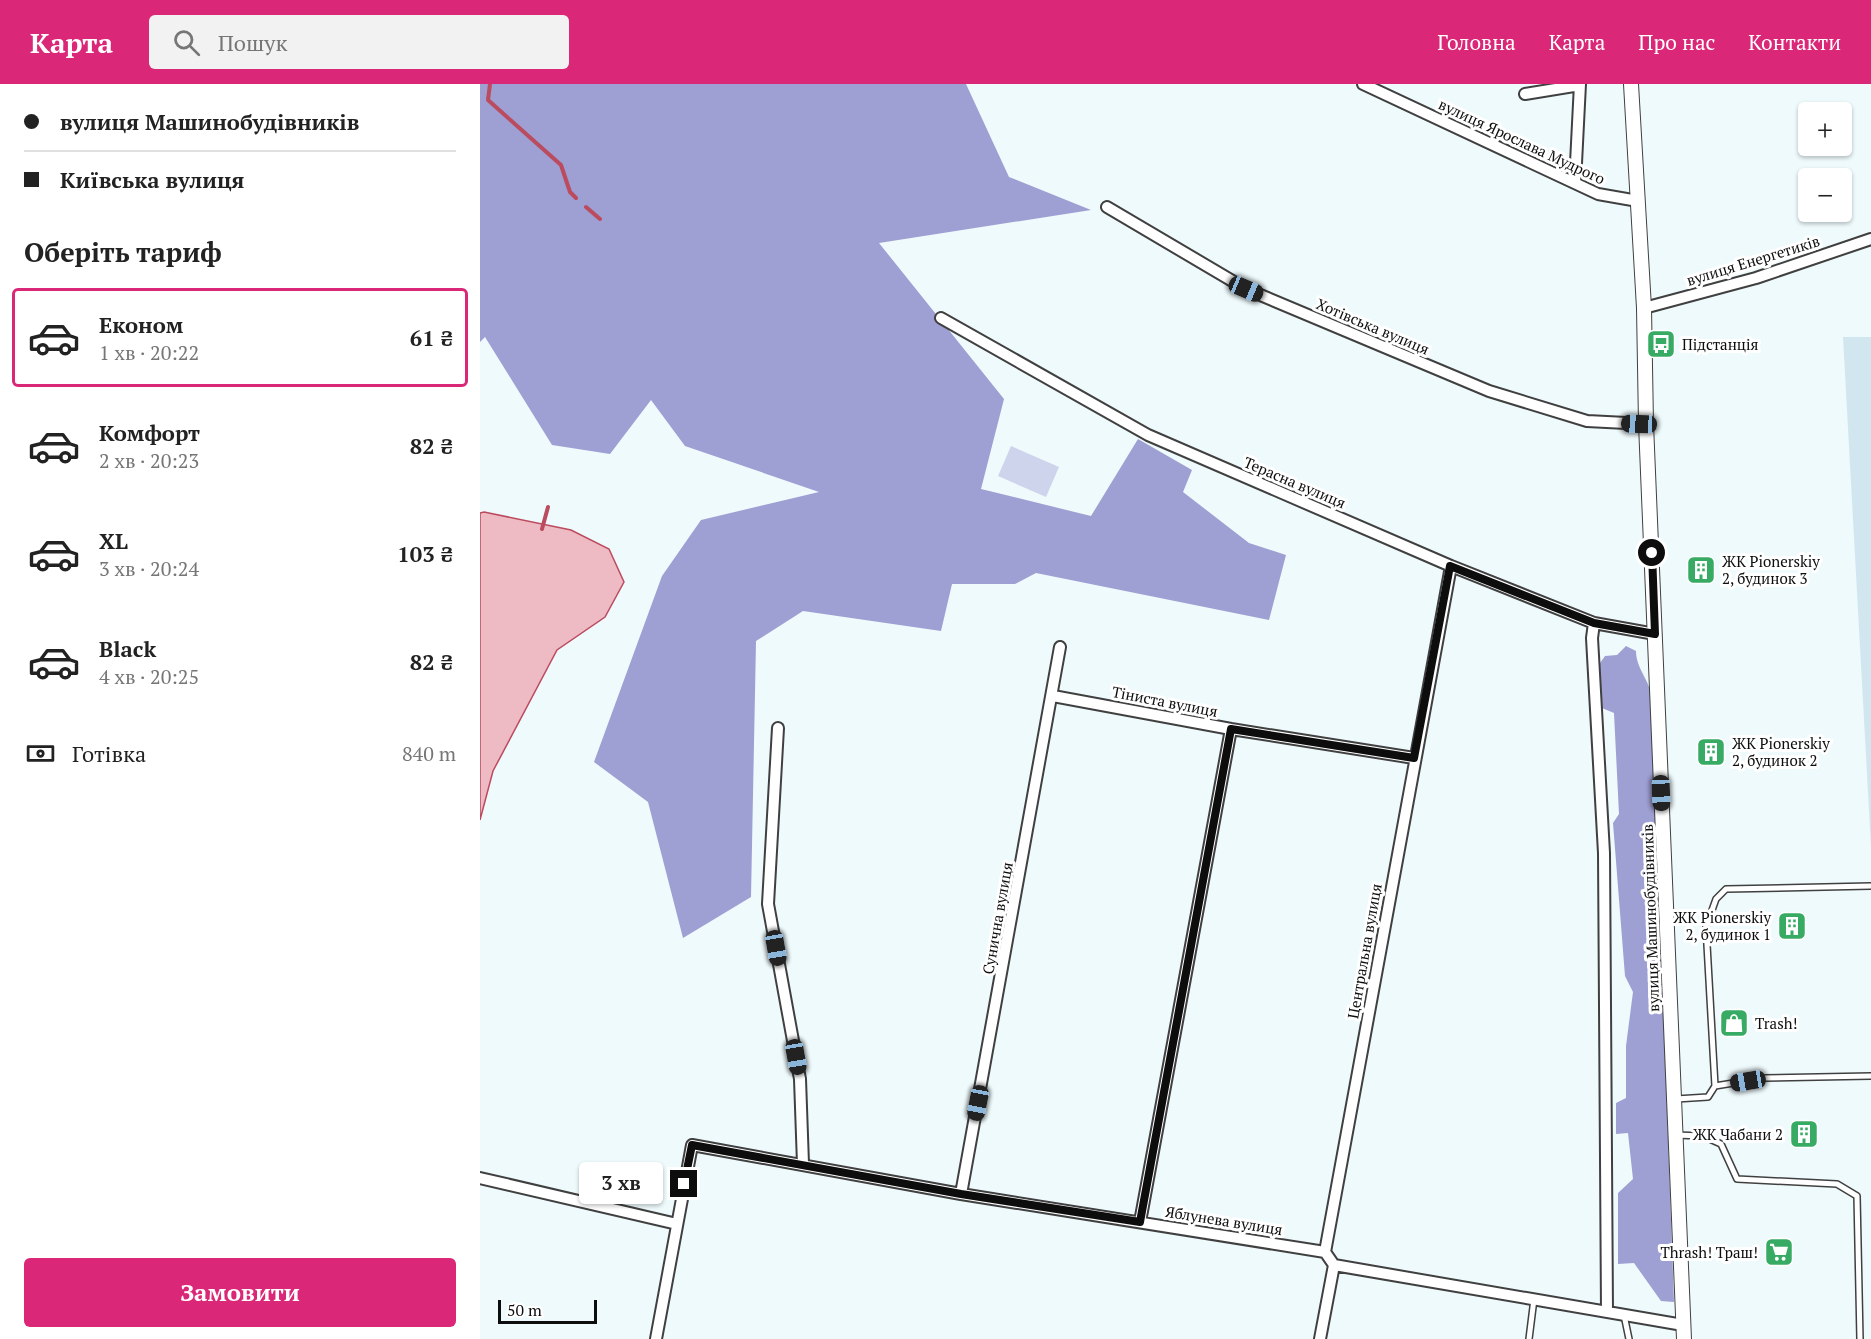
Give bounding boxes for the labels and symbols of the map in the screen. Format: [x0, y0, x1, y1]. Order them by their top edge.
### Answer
street label: вулиця Ярослава Мудрого [1436, 94, 1608, 188]
street label: вулиця Енергетиків [1684, 230, 1822, 290]
car [1226, 274, 1266, 304]
street label: Хотівська вулиця [1313, 293, 1433, 359]
bus stop icon: Підстанція [1645, 328, 1677, 360]
place label: Підстанція [1682, 334, 1759, 354]
car [1621, 414, 1657, 434]
street label: Терасна вулиця [1241, 452, 1349, 513]
route start [1638, 539, 1665, 566]
place label: ЖК Pionerskiy 2, будинок 3 [1722, 551, 1820, 588]
building icon: ЖК Pionerskiy 2, будинок 3 [1685, 554, 1717, 586]
street label: Тіниста вулиця [1110, 681, 1220, 721]
place label: ЖК Pionerskiy 2, будинок 2 [1732, 733, 1830, 770]
building icon: ЖК Pionerskiy 2, будинок 2 [1695, 736, 1727, 768]
car [1651, 775, 1671, 811]
street label: вулиця Машинобудівників [1637, 824, 1663, 1012]
street label: Сунична вулиця [977, 860, 1017, 976]
street label: Центральна вулиця [1342, 882, 1386, 1020]
place label: ЖК Pionerskiy 2, будинок 1 [1673, 907, 1771, 944]
building icon: ЖК Pionerskiy 2, будинок 1 [1776, 910, 1808, 942]
car [764, 929, 788, 967]
shop icon: Trash! [1718, 1007, 1750, 1039]
place label: Trash! [1755, 1013, 1797, 1033]
car [784, 1038, 808, 1076]
car [1729, 1069, 1767, 1093]
car [966, 1084, 990, 1122]
building icon: ЖК Чабани 2 [1788, 1118, 1820, 1150]
place label: ЖК Чабани 2 [1693, 1124, 1783, 1144]
callout: 3 хв [579, 1163, 663, 1205]
route end [670, 1170, 697, 1197]
street label: Яблунева вулиця [1164, 1201, 1284, 1239]
supermarket icon: Thrash! Траш! [1763, 1236, 1795, 1268]
place label: Thrash! Траш! [1660, 1242, 1758, 1262]
scale bar [498, 1297, 597, 1324]

